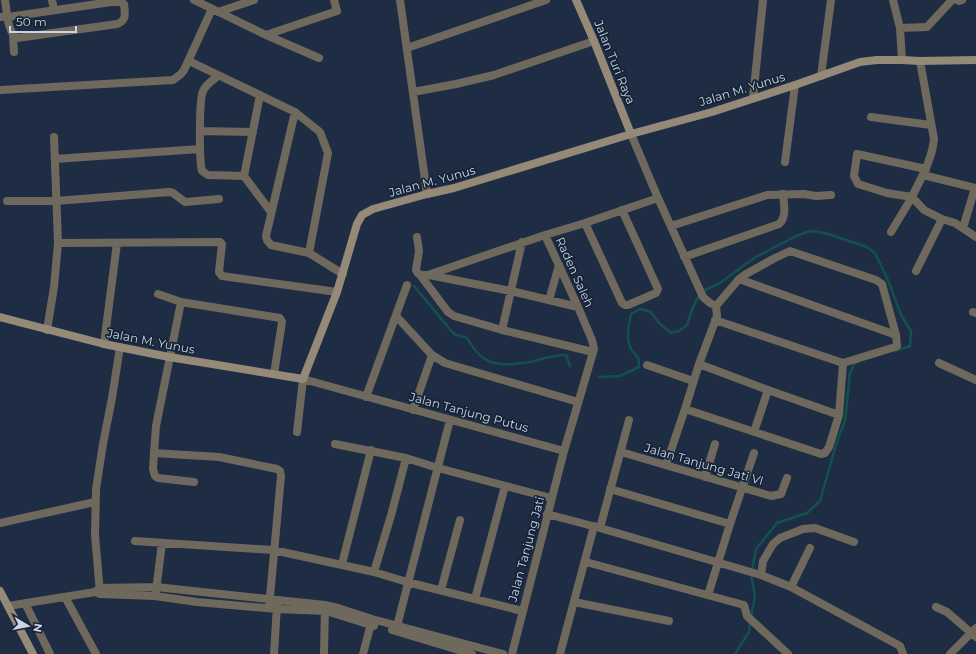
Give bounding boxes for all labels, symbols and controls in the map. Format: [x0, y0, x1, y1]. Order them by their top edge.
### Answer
scale bar [10, 8, 76, 34]
text: 50 m [16, 14, 47, 29]
street label: Jalan Turi Raya [591, 17, 639, 106]
street label: Jalan M. Yunus [696, 69, 787, 109]
street label: Jalan M. Yunus [386, 162, 477, 200]
street label: Raden Saleh [553, 235, 597, 309]
street label: Jalan M. Yunus [105, 325, 196, 357]
street label: Jalan Tanjung Putus [407, 389, 530, 435]
street label: Jalan Tanjung Jati VI [642, 440, 765, 488]
street label: Jalan Tanjung Jati [504, 495, 547, 604]
north arrow [8, 606, 48, 646]
text: N [30, 622, 46, 633]

